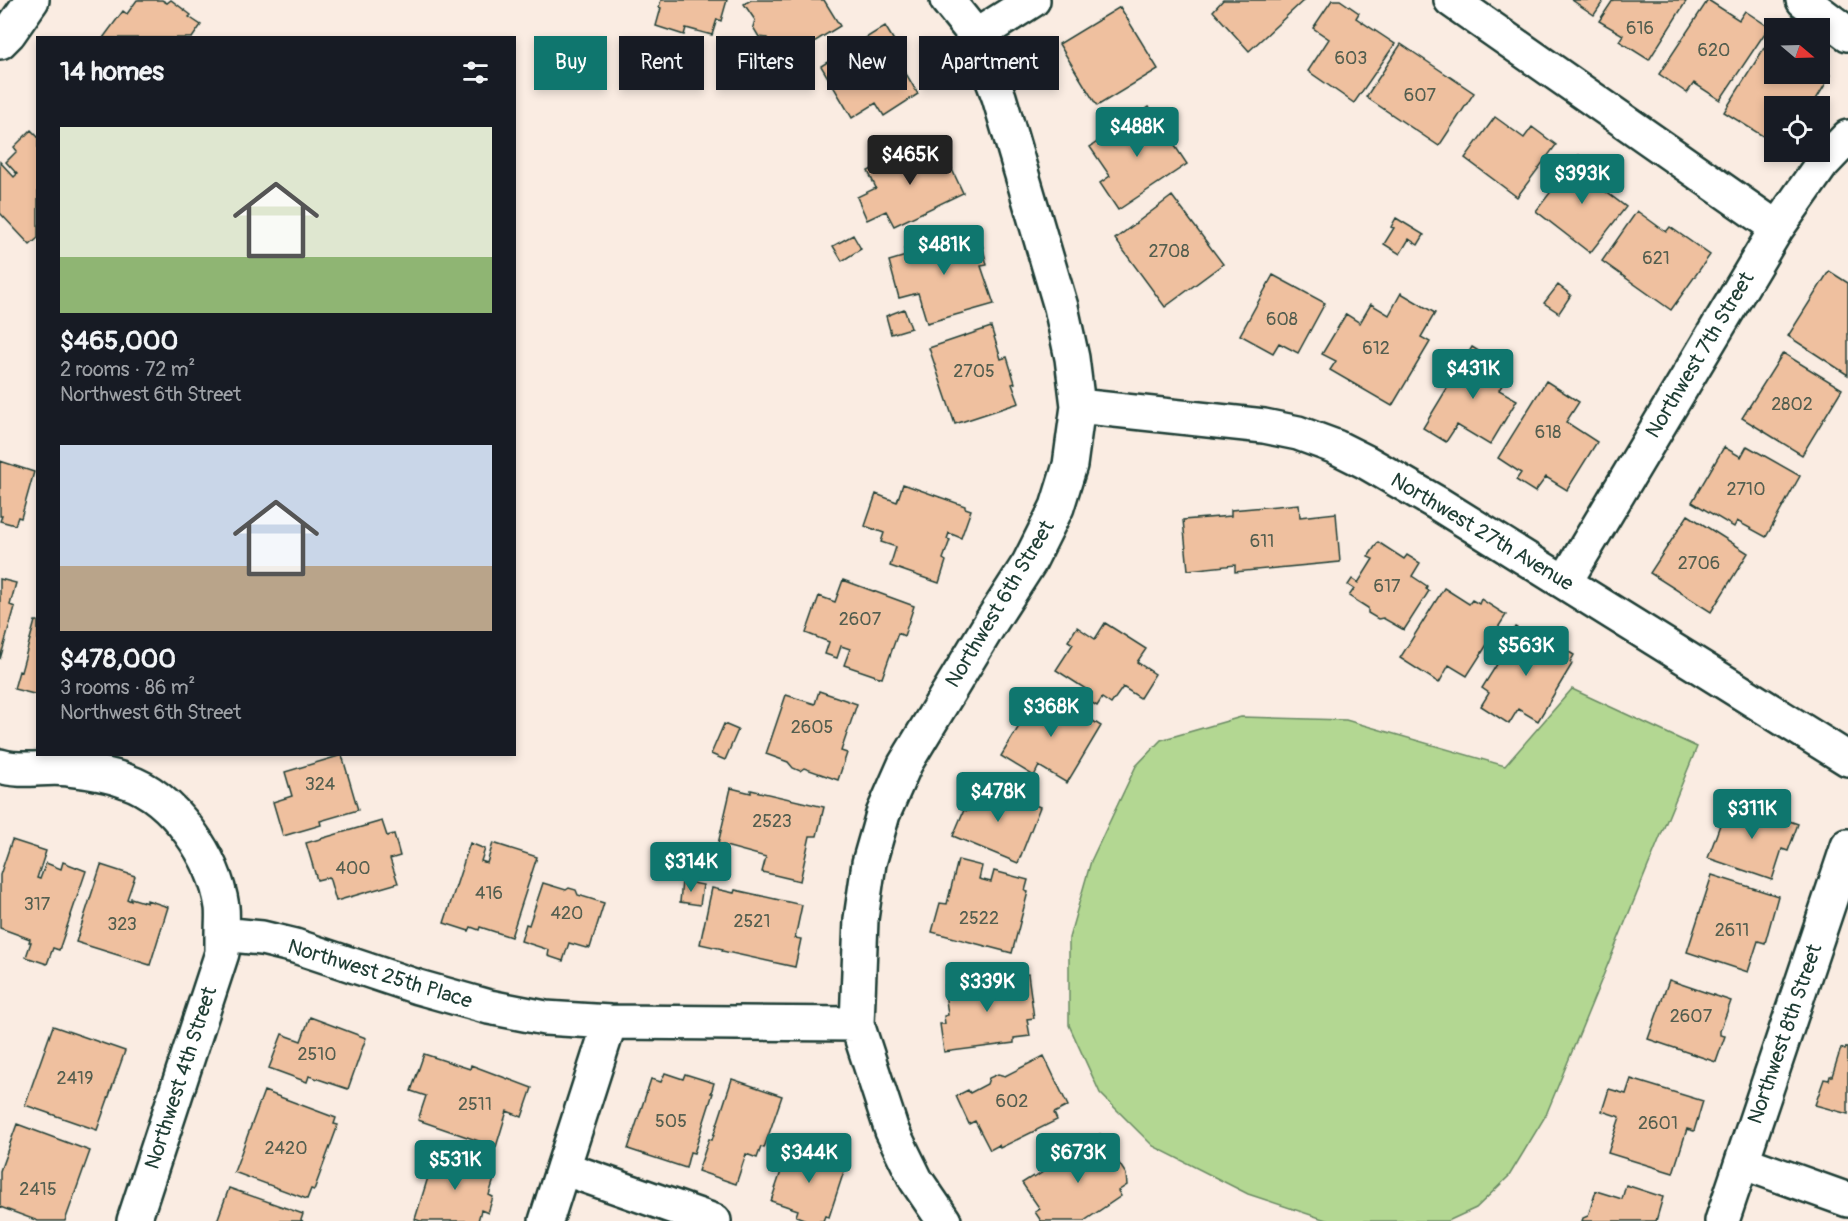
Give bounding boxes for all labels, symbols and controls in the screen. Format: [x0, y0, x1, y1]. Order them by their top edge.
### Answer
house number: 616 [1626, 17, 1654, 40]
north arrow [1764, 18, 1830, 84]
map controls [1764, 18, 1830, 162]
chip: Buy [534, 36, 607, 90]
chip: Rent [619, 36, 704, 90]
chip: Filters [716, 36, 815, 90]
chip: New [827, 36, 907, 90]
chip: Apartment [919, 36, 1059, 90]
house number: 620 [1698, 39, 1730, 62]
house number: 603 [1335, 47, 1367, 70]
text: 14 homes [60, 56, 164, 88]
icon: filters [459, 56, 492, 89]
house number: 607 [1404, 84, 1437, 107]
button: locate [1764, 96, 1830, 162]
pin: $488K [1095, 107, 1179, 158]
text: $488K [1110, 114, 1164, 139]
pin: $465K [868, 135, 952, 186]
text: $465K [882, 142, 938, 167]
pin: $393K [1540, 154, 1624, 205]
text: $393K [1554, 161, 1610, 186]
icon: home [222, 166, 330, 274]
pin: $481K [902, 225, 986, 276]
text: $481K [918, 232, 970, 257]
house number: 2708 [1149, 240, 1189, 263]
house number: 621 [1642, 247, 1670, 270]
street label: Northwest 7th Street [1640, 267, 1761, 443]
house number: 608 [1266, 308, 1298, 331]
text: $465,000 [60, 325, 178, 357]
house number: 612 [1362, 337, 1390, 360]
pin: $431K [1431, 349, 1515, 400]
text: $431K [1446, 356, 1500, 381]
text: 2 rooms · 72 m² [60, 357, 195, 382]
house number: 2705 [953, 360, 995, 383]
text: Northwest 6th Street [60, 382, 241, 407]
house number: 2802 [1771, 393, 1813, 416]
house number: 618 [1535, 421, 1561, 444]
street label: Northwest 27th Avenue [1386, 467, 1579, 598]
house number: 2710 [1727, 478, 1765, 501]
icon: home [222, 484, 330, 592]
street label: Northwest 6th Street [939, 515, 1061, 692]
house number: 611 [1250, 530, 1274, 553]
house number: 2706 [1678, 552, 1720, 575]
house number: 617 [1373, 575, 1401, 598]
house number: 2607 [839, 608, 882, 631]
pin: $563K [1484, 626, 1568, 677]
text: $563K [1498, 633, 1554, 658]
text: $478,000 [60, 643, 176, 675]
text: 3 rooms · 86 m² [60, 675, 195, 700]
pin: $368K [1009, 687, 1093, 738]
text: $368K [1023, 694, 1079, 719]
text: Northwest 6th Street [60, 700, 241, 725]
house number: 2605 [791, 716, 833, 739]
pin: $478K [956, 772, 1040, 823]
house number: 324 [305, 773, 336, 796]
text: $478K [970, 779, 1026, 804]
pin: $311K [1710, 789, 1794, 840]
text: $311K [1727, 796, 1777, 821]
house number: 2523 [752, 810, 792, 833]
pin: $314K [649, 842, 733, 893]
text: $314K [664, 849, 718, 874]
house number: 400 [335, 857, 371, 880]
house number: 416 [475, 882, 503, 905]
house number: 317 [24, 893, 51, 916]
house number: 420 [551, 902, 583, 925]
house number: 2522 [959, 907, 999, 930]
house number: 2521 [734, 910, 770, 933]
house number: 323 [107, 913, 137, 936]
house number: 2611 [1715, 919, 1749, 942]
street label: Northwest 25th Place [284, 933, 476, 1015]
street label: Northwest 8th Street [1742, 940, 1829, 1128]
pin: $339K [945, 962, 1029, 1013]
text: $339K [959, 969, 1015, 994]
street label: Northwest 4th Street [139, 983, 223, 1173]
house number: 2607 [1670, 1005, 1713, 1028]
house number: 2510 [297, 1043, 337, 1066]
house number: 2419 [57, 1067, 93, 1090]
house number: 602 [996, 1090, 1028, 1113]
house number: 2511 [458, 1093, 492, 1116]
house number: 505 [655, 1110, 687, 1133]
house number: 2601 [1638, 1112, 1678, 1135]
pin: $344K [767, 1133, 851, 1184]
pin: $673K [1036, 1133, 1120, 1184]
house number: 2420 [265, 1137, 307, 1160]
pin: $531K [413, 1140, 497, 1191]
text: $344K [780, 1140, 838, 1165]
text: $673K [1050, 1140, 1106, 1165]
text: $531K [429, 1147, 481, 1172]
house number: 2415 [19, 1178, 57, 1201]

